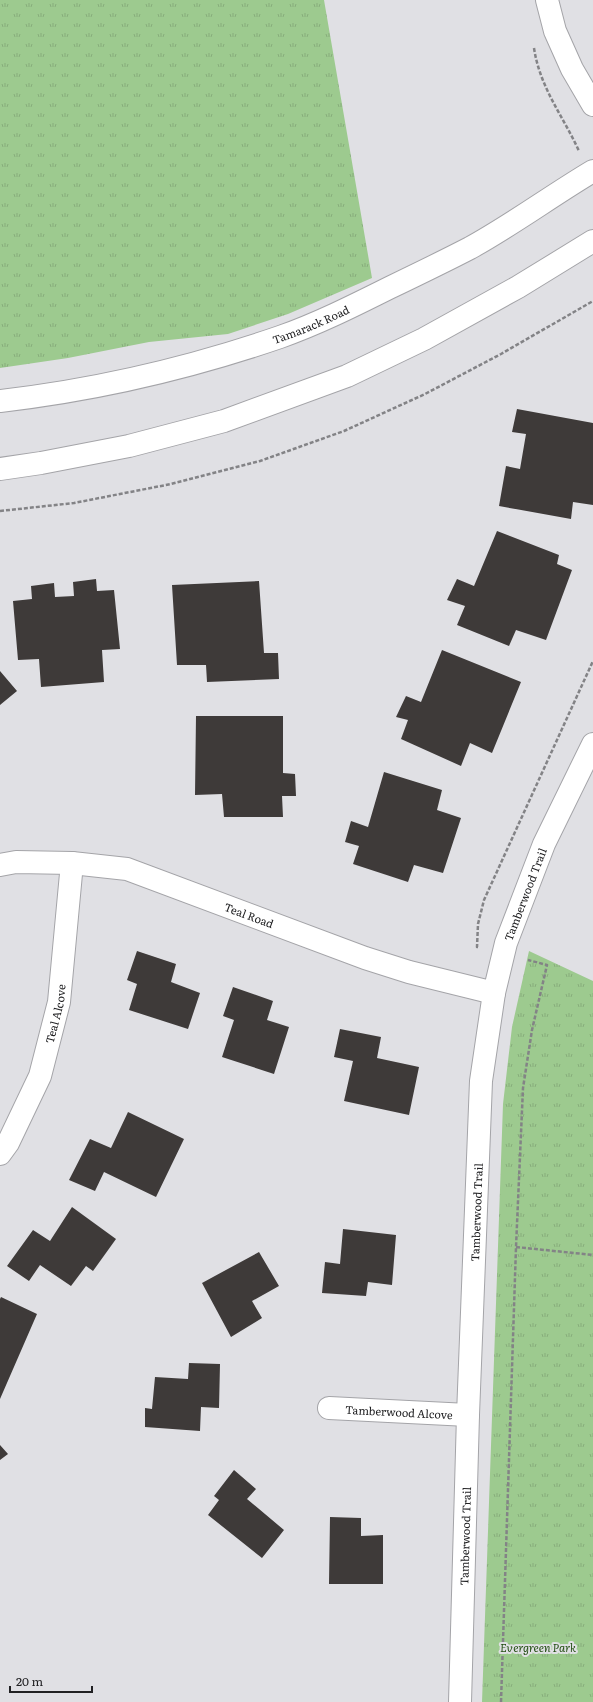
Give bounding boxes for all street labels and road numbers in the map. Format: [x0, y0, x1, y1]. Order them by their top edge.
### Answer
street label: Tamarack Road [270, 301, 352, 347]
street label: Tamberwood Trail [500, 845, 550, 943]
street label: Teal Road [222, 898, 276, 931]
street label: Teal Alcove [41, 983, 69, 1045]
street label: Tamberwood Trail [466, 1162, 486, 1262]
street label: Tamberwood Alcove [345, 1401, 453, 1422]
street label: Tamberwood Trail [455, 1486, 474, 1586]

